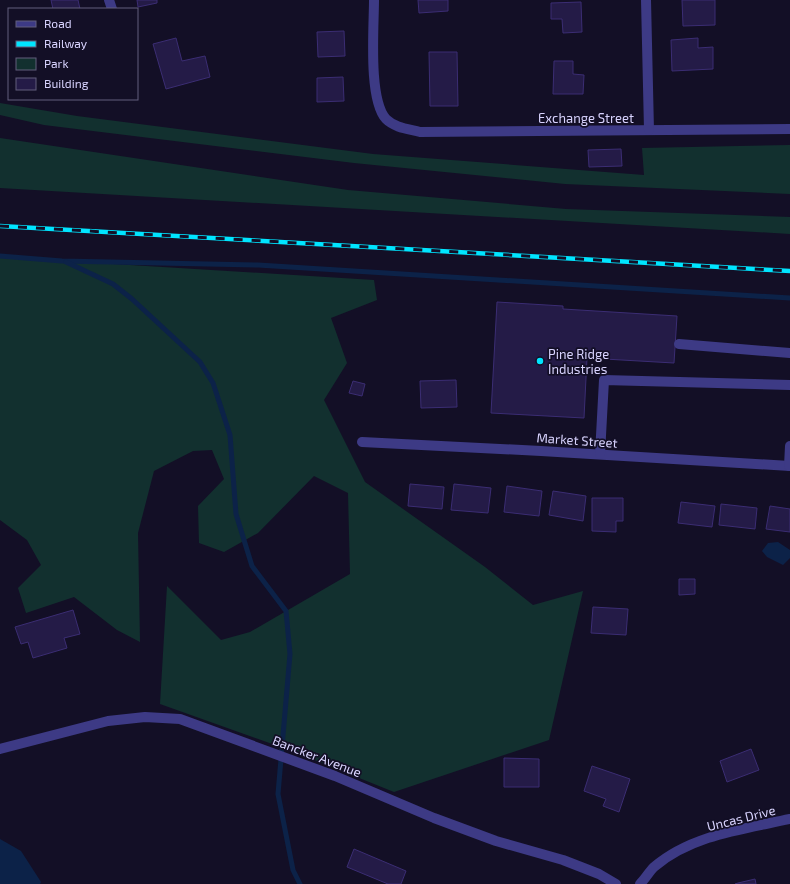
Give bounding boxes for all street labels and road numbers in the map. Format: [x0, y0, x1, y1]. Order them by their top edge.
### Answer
street label: Exchange Street [538, 110, 634, 126]
street label: Market Street [536, 429, 618, 451]
street label: Bancker Avenue [270, 732, 364, 780]
street label: Uncas Drive [705, 802, 777, 834]

